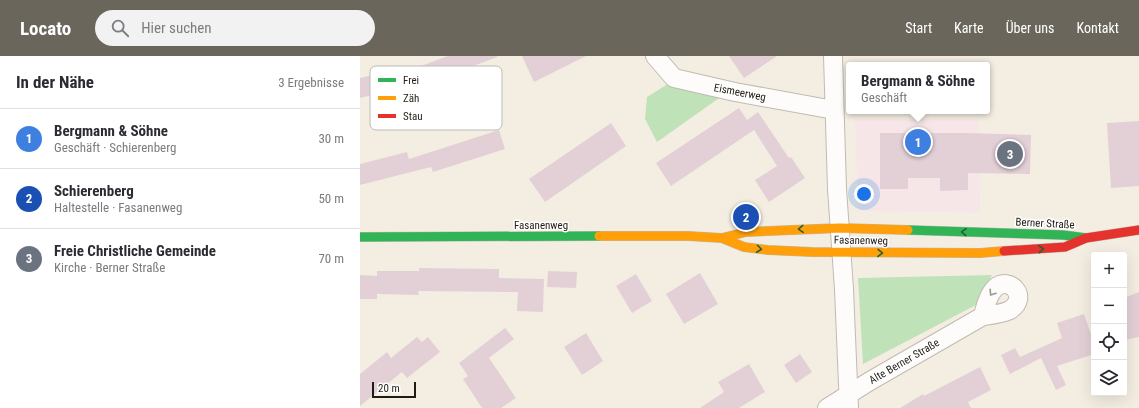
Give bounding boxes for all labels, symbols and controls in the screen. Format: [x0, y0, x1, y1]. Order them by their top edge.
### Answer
search box [95, 10, 375, 46]
text: Locato [20, 17, 71, 40]
icon: search [109, 17, 131, 39]
text: Hier suchen [141, 19, 212, 37]
text: Start [905, 20, 932, 36]
text: Karte [954, 20, 984, 36]
text: Über uns [1006, 20, 1054, 36]
text: Kontakt [1076, 20, 1119, 36]
popup [846, 62, 990, 114]
legend [370, 66, 502, 130]
text: In der Nähe [16, 72, 94, 92]
text: Bergmann & Söhne [861, 72, 975, 90]
text: Frei [403, 74, 419, 87]
text: 3 Ergebnisse [278, 75, 344, 90]
street label: Eismeerweg [713, 81, 767, 104]
text: Geschäft [861, 90, 907, 105]
text: Zäh [403, 92, 419, 105]
text: Stau [403, 110, 423, 123]
text: Bergmann & Söhne [54, 122, 168, 140]
pin: 1 [905, 127, 931, 157]
text: 1 [26, 131, 32, 146]
text: 30 m [318, 131, 344, 146]
pin: 3 [997, 139, 1023, 169]
text: Geschäft · Schierenberg [54, 140, 176, 155]
text: Schierenberg [54, 182, 134, 200]
your location [854, 184, 874, 204]
text: 2 [26, 191, 32, 206]
text: 50 m [318, 191, 344, 206]
text: Haltestelle · Fasanenweg [54, 200, 182, 215]
pin: 2 [733, 202, 759, 232]
street label: Berner Straße [1015, 215, 1075, 232]
street label: Fasanenweg [514, 219, 568, 232]
one-way arrow [798, 225, 804, 234]
one-way arrow [961, 228, 967, 236]
street label: Fasanenweg [834, 234, 888, 247]
text: Freie Christliche Gemeinde [54, 242, 216, 260]
one-way arrow [756, 244, 762, 253]
one-way arrow [1038, 245, 1044, 254]
one-way arrow [877, 249, 883, 257]
text: 3 [26, 251, 32, 266]
text: 70 m [318, 251, 344, 266]
map controls [1091, 252, 1127, 396]
button: + [1091, 252, 1127, 288]
text: Kirche · Berner Straße [54, 260, 165, 275]
button: − [1091, 288, 1127, 324]
one-way arrow [990, 289, 997, 296]
button: locate [1091, 324, 1127, 360]
street label: Alte Berner Straße [867, 336, 942, 387]
button: layers [1091, 360, 1127, 396]
scale bar [372, 380, 416, 399]
text: 20 m [378, 382, 400, 395]

